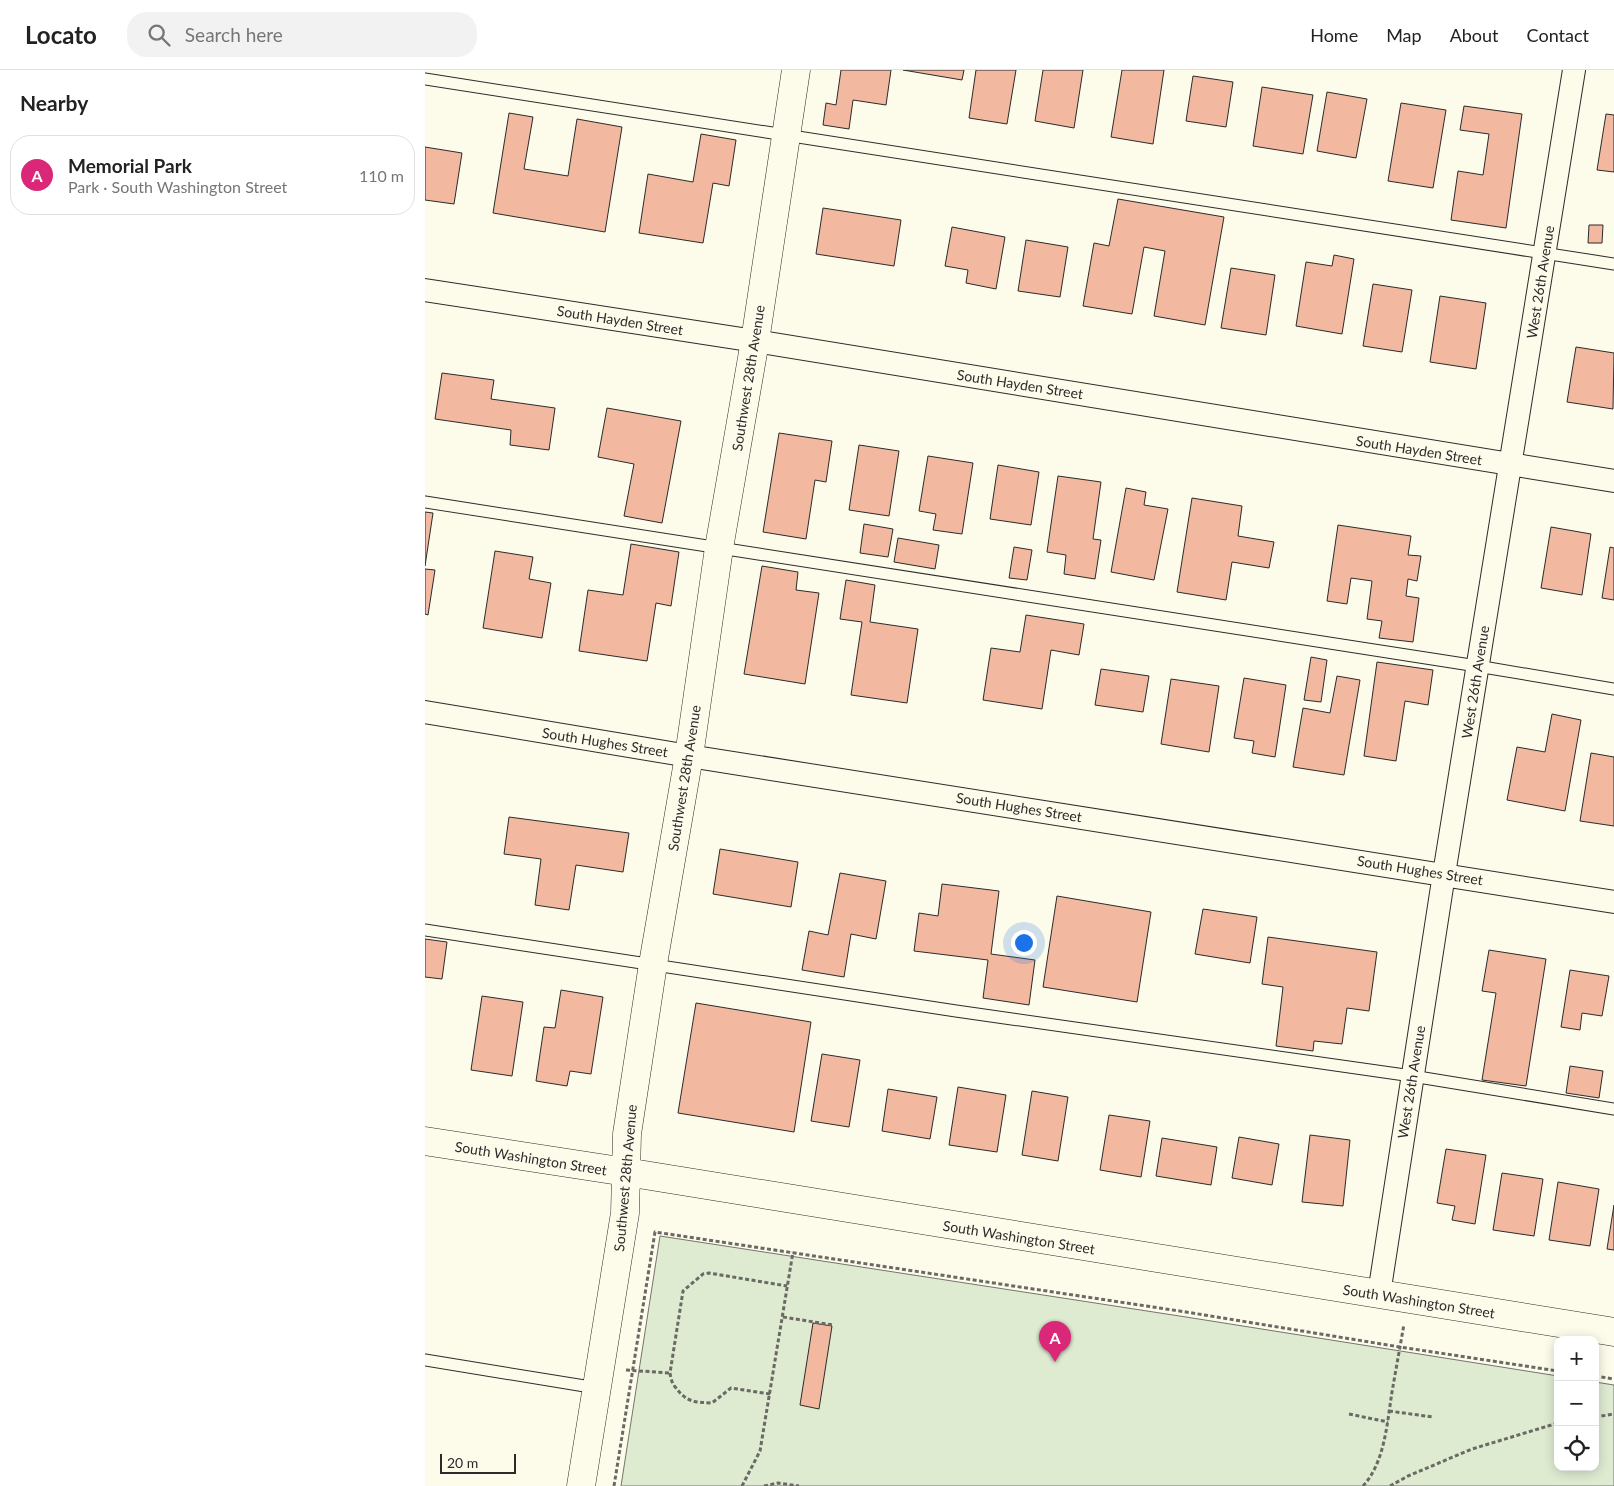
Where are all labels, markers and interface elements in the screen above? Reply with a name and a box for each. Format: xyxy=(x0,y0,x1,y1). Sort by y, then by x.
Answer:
search box xyxy=(127,12,477,57)
text: Locato xyxy=(25,20,97,49)
icon: search xyxy=(145,21,173,49)
text: Search here xyxy=(185,23,283,46)
text: Home xyxy=(1310,24,1358,46)
text: Map xyxy=(1386,24,1422,46)
text: About xyxy=(1450,24,1499,46)
text: Contact xyxy=(1527,24,1589,46)
text: Nearby xyxy=(20,90,88,115)
text: Memorial Park xyxy=(68,154,192,177)
text: A xyxy=(31,166,43,185)
text: 110 m xyxy=(359,166,404,185)
text: Park · South Washington Street xyxy=(68,177,287,196)
street label: West 26th Avenue xyxy=(1523,224,1557,340)
street label: South Hayden Street xyxy=(556,302,684,338)
street label: Southwest 28th Avenue xyxy=(728,304,768,452)
street label: South Hayden Street xyxy=(956,366,1084,402)
street label: South Hayden Street xyxy=(1355,432,1483,468)
street label: West 26th Avenue xyxy=(1458,624,1492,740)
street label: Southwest 28th Avenue xyxy=(664,704,704,852)
street label: South Hughes Street xyxy=(541,724,669,760)
street label: South Hughes Street xyxy=(955,789,1083,825)
street label: South Hughes Street xyxy=(1356,852,1484,888)
your location xyxy=(1011,930,1037,956)
street label: West 26th Avenue xyxy=(1394,1024,1428,1140)
street label: Southwest 28th Avenue xyxy=(610,1104,640,1252)
street label: South Washington Street xyxy=(454,1138,608,1178)
street label: South Washington Street xyxy=(942,1217,1096,1257)
street label: South Washington Street xyxy=(1342,1281,1496,1321)
pin: A xyxy=(1039,1321,1071,1362)
map controls xyxy=(1554,1336,1599,1471)
button: + xyxy=(1554,1336,1599,1381)
button: − xyxy=(1554,1381,1599,1426)
button: locate xyxy=(1554,1426,1599,1471)
scale bar xyxy=(440,1451,516,1474)
text: 20 m xyxy=(447,1454,478,1471)

